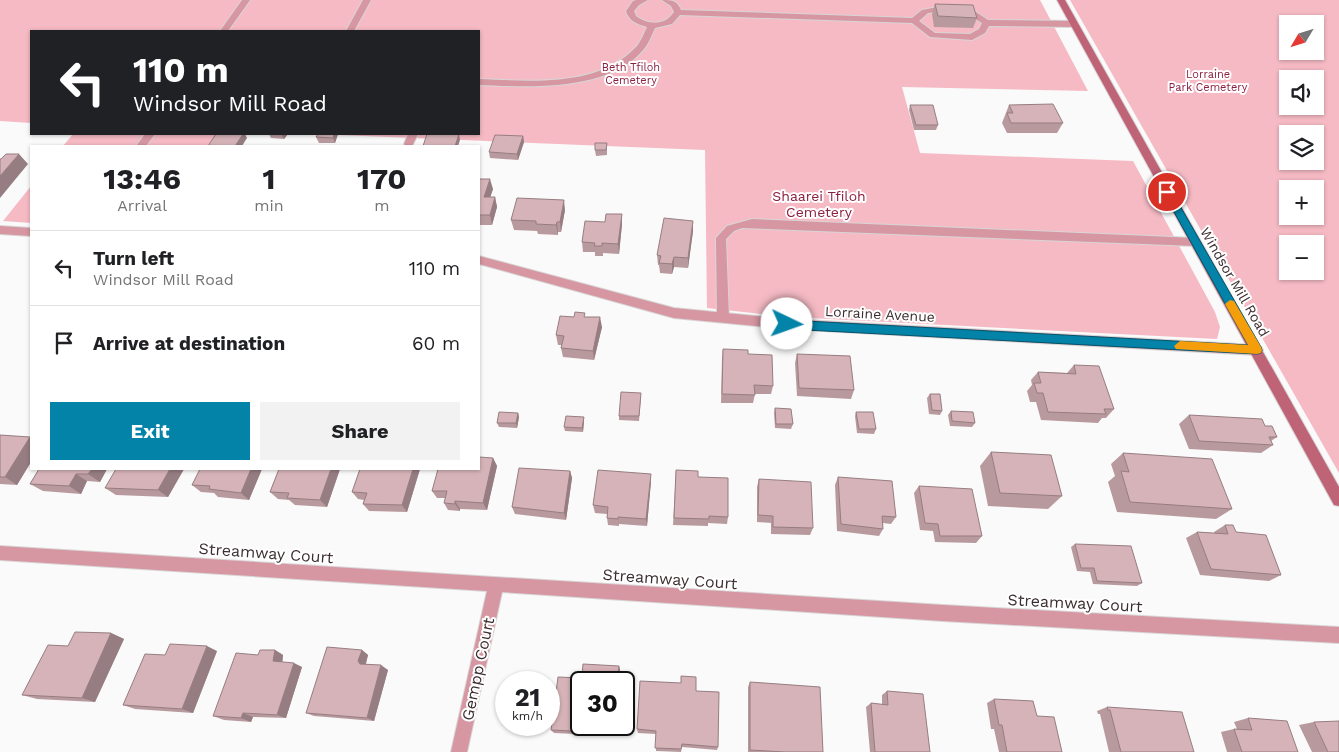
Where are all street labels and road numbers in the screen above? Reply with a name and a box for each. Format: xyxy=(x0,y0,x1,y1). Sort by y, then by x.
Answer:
street label: Windsor Mill Road xyxy=(1197,225,1273,339)
street label: Lorraine Avenue xyxy=(825,303,935,325)
street label: Streamway Court xyxy=(198,539,334,567)
street label: Streamway Court xyxy=(602,565,738,593)
street label: Streamway Court xyxy=(1007,590,1143,616)
street label: Gempp Court xyxy=(458,615,498,722)

